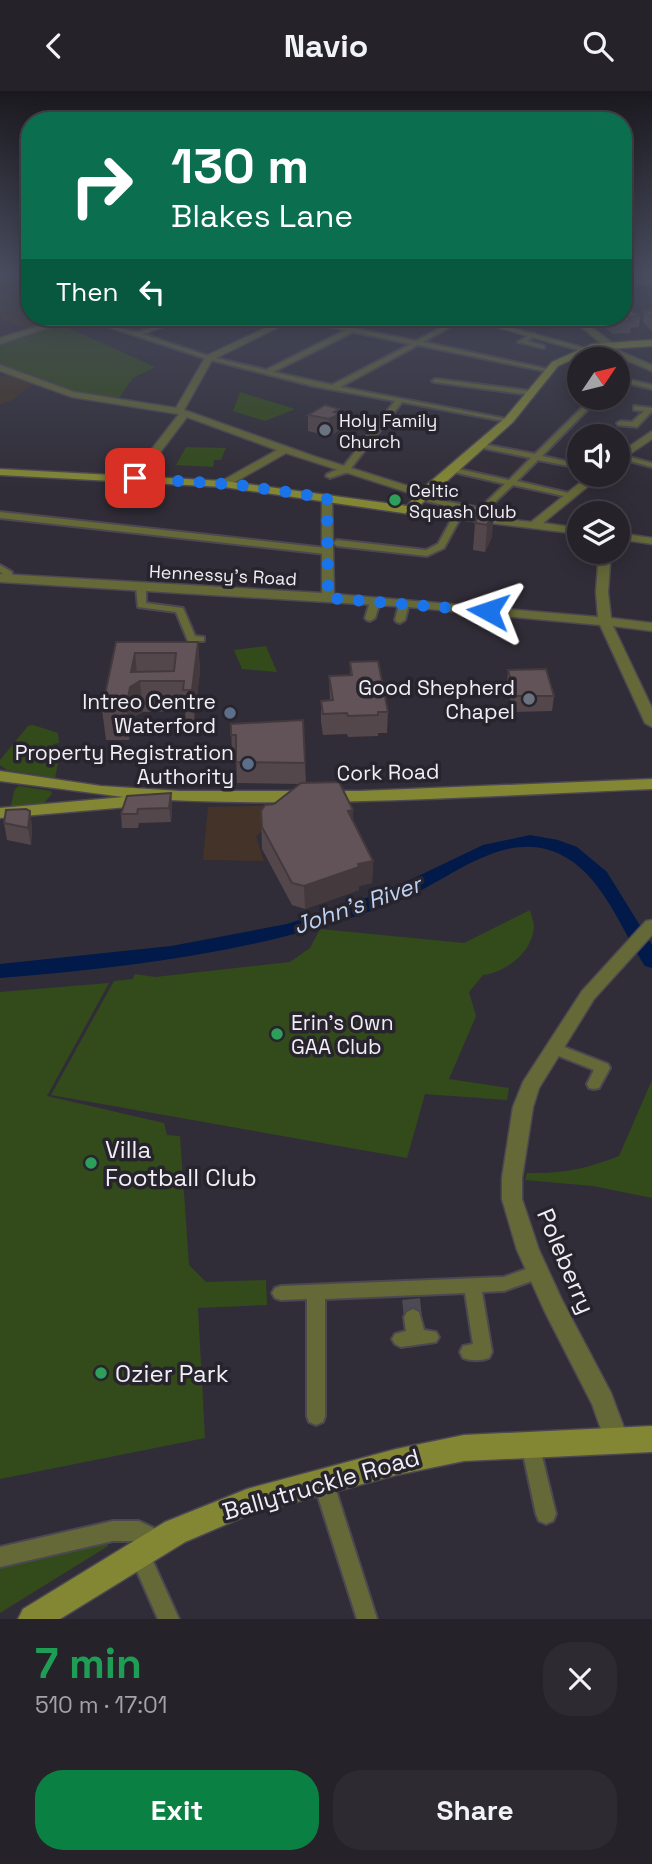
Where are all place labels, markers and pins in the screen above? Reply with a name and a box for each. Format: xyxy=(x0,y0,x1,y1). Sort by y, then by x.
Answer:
place label: Holy Family Church xyxy=(339,409,437,453)
marker: Holy Family Church xyxy=(317,422,333,438)
pin xyxy=(105,448,165,508)
place label: Celtic Squash Club xyxy=(409,479,517,523)
marker: Celtic Squash Club xyxy=(387,492,403,508)
place label: Good Shepherd Chapel xyxy=(358,674,515,725)
place label: Intreo Centre Waterford xyxy=(82,688,216,739)
marker: Good Shepherd Chapel xyxy=(521,691,537,707)
marker: Intreo Centre Waterford xyxy=(222,705,238,721)
place label: Property Registration Authority xyxy=(15,739,234,790)
marker: Property Registration Authority xyxy=(240,756,256,772)
place label: Erin's Own GAA Club xyxy=(291,1009,394,1060)
marker: Erin's Own GAA Club xyxy=(269,1026,285,1042)
place label: Villa Football Club xyxy=(105,1134,257,1193)
marker: Villa Football Club xyxy=(83,1155,99,1171)
place label: Ozier Park xyxy=(115,1358,229,1389)
marker: Ozier Park xyxy=(93,1365,109,1381)

